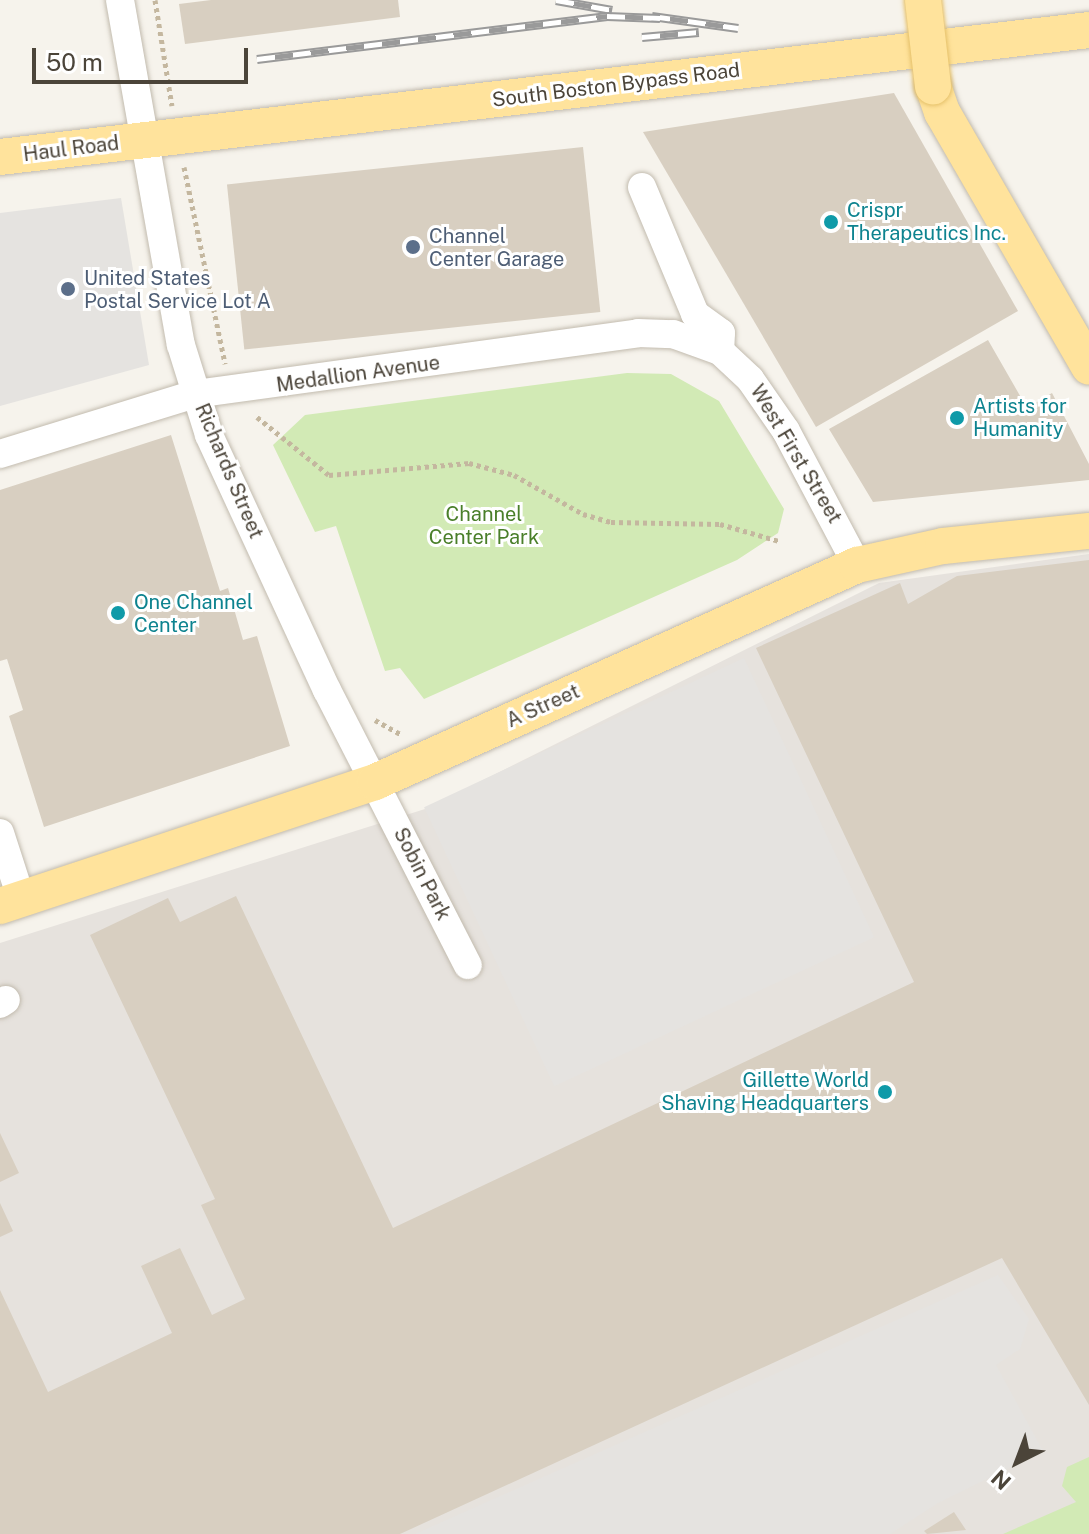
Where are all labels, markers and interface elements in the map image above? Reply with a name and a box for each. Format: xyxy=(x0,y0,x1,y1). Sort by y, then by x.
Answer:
scale bar xyxy=(36,32,252,82)
text: 50 m xyxy=(46,48,103,76)
street label: South Boston Bypass Road xyxy=(491,58,741,112)
street label: Haul Road xyxy=(22,131,120,167)
place label: Crispr Therapeutics Inc. xyxy=(847,198,1006,245)
marker: Crispr Therapeutics Inc. xyxy=(822,213,840,231)
place label: Channel Center Garage xyxy=(429,224,564,271)
marker: Channel Center Garage xyxy=(404,238,422,256)
place label: United States Postal Service Lot A xyxy=(84,266,271,313)
marker: United States Postal Service Lot A xyxy=(59,280,77,298)
street label: Medallion Avenue xyxy=(275,351,441,397)
street label: West First Street xyxy=(745,380,847,528)
place label: Artists for Humanity xyxy=(973,394,1067,441)
street label: Richards Street xyxy=(190,400,268,542)
marker: Artists for Humanity xyxy=(948,409,966,427)
park label: Channel Center Park xyxy=(429,503,539,550)
place label: One Channel Center xyxy=(134,590,253,637)
marker: One Channel Center xyxy=(109,604,127,622)
street label: A Street xyxy=(503,679,583,733)
street label: Sobin Park xyxy=(388,824,456,924)
place label: Gillette World Shaving Headquarters xyxy=(661,1068,869,1115)
marker: Gillette World Shaving Headquarters xyxy=(876,1083,894,1101)
north arrow xyxy=(977,1422,1057,1502)
text: N xyxy=(986,1464,1016,1495)

